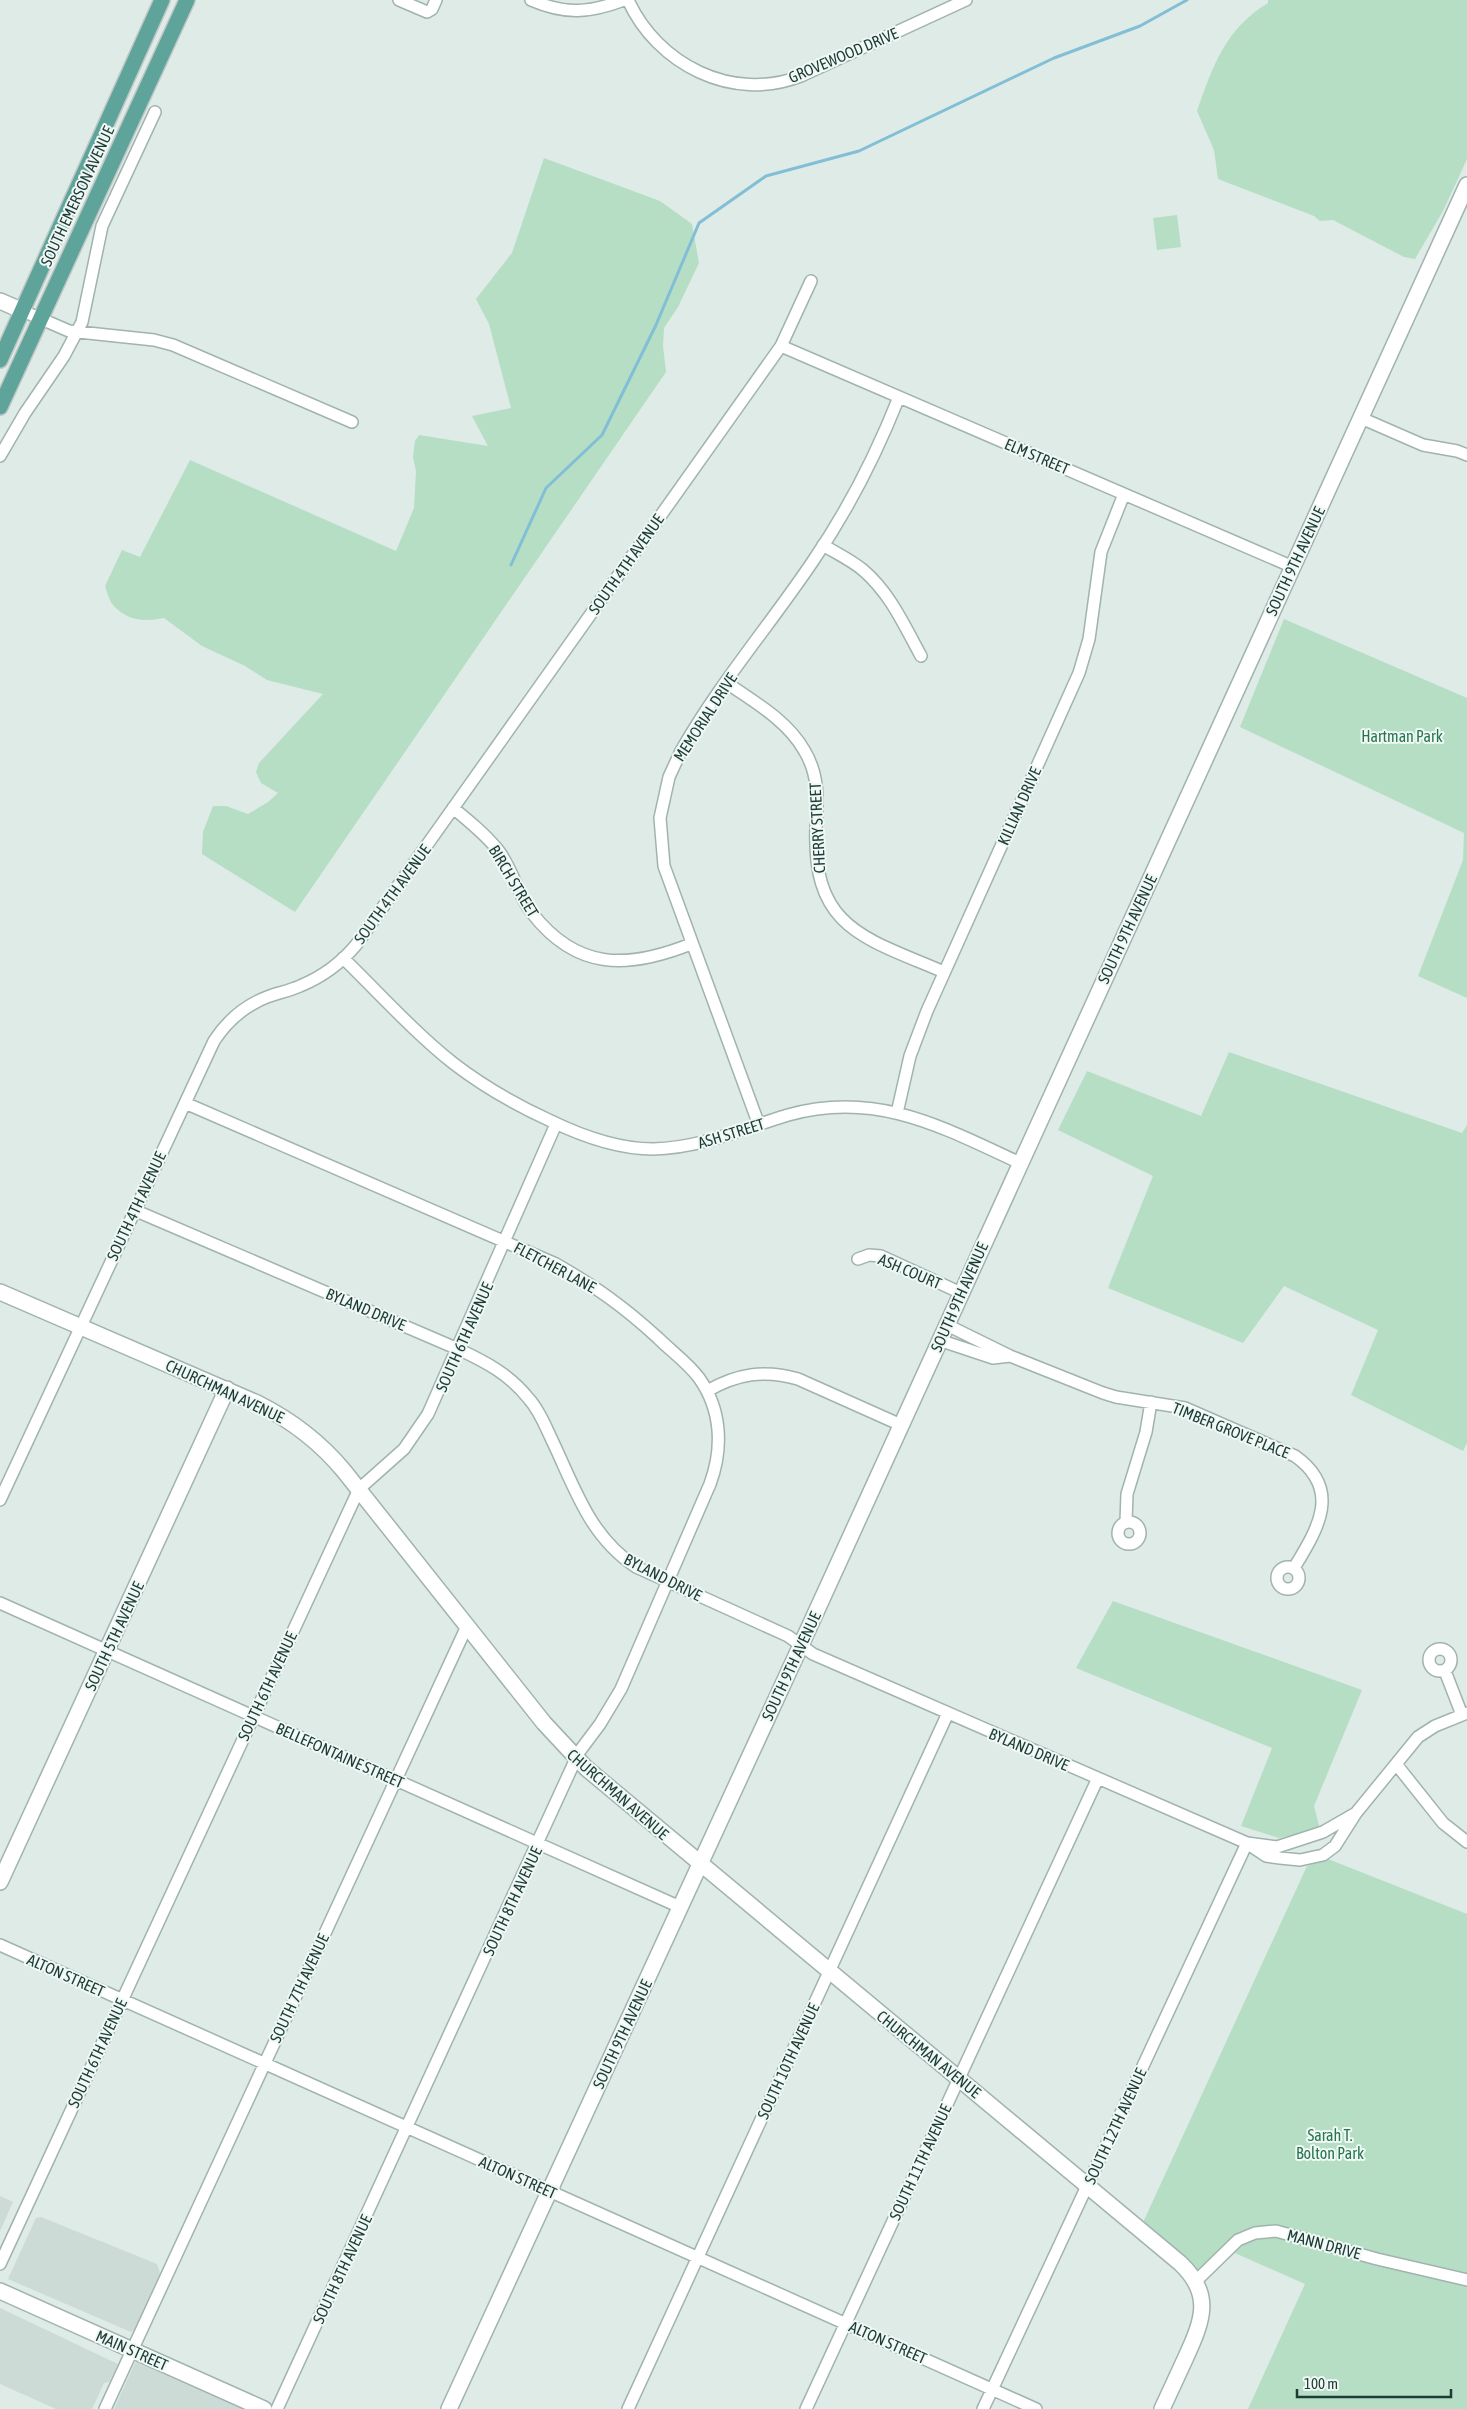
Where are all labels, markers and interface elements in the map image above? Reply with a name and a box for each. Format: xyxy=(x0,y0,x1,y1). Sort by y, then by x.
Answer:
street label: GROVEWOOD DRIVE xyxy=(786,24,901,86)
street label: SOUTH EMERSON AVENUE xyxy=(37,123,117,269)
street label: ELM STREET xyxy=(1002,434,1072,478)
street label: SOUTH 9TH AVENUE xyxy=(1262,504,1328,618)
street label: SOUTH 4TH AVENUE xyxy=(585,510,667,617)
street label: MEMORIAL DRIVE xyxy=(670,669,740,765)
park label: Hartman Park xyxy=(1361,727,1443,745)
street label: KILLIAN DRIVE xyxy=(994,764,1044,848)
street label: CHERRY STREET xyxy=(806,782,828,874)
street label: SOUTH 4TH AVENUE xyxy=(350,841,434,947)
street label: BIRCH STREET xyxy=(486,842,542,920)
street label: SOUTH 9TH AVENUE xyxy=(1094,872,1160,986)
street label: ASH STREET xyxy=(696,1114,766,1152)
street label: SOUTH 4TH AVENUE xyxy=(103,1149,169,1263)
street label: FLETCHER LANE xyxy=(511,1238,599,1296)
street label: SOUTH 9TH AVENUE xyxy=(927,1239,991,1355)
street label: ASH COURT xyxy=(876,1250,944,1292)
street label: SOUTH 6TH AVENUE xyxy=(432,1279,496,1395)
street label: BYLAND DRIVE xyxy=(323,1284,409,1334)
street label: CHURCHMAN AVENUE xyxy=(163,1356,287,1426)
street label: TIMBER GROVE PLACE xyxy=(1170,1398,1292,1462)
street label: BYLAND DRIVE xyxy=(621,1550,705,1604)
street label: SOUTH 5TH AVENUE xyxy=(81,1579,147,1693)
street label: SOUTH 9TH AVENUE xyxy=(758,1609,824,1723)
street label: SOUTH 6TH AVENUE xyxy=(234,1629,300,1743)
street label: BELLEFONTAINE STREET xyxy=(273,1719,407,1791)
street label: BYLAND DRIVE xyxy=(986,1724,1072,1774)
street label: CHURCHMAN AVENUE xyxy=(564,1745,672,1843)
street label: SOUTH 8TH AVENUE xyxy=(479,1844,545,1958)
street label: SOUTH 7TH AVENUE xyxy=(266,1931,332,2045)
street label: ALTON STREET xyxy=(25,1950,107,2000)
street label: SOUTH 9TH AVENUE xyxy=(589,1977,655,2091)
street label: SOUTH 6TH AVENUE xyxy=(64,1996,130,2110)
street label: SOUTH 10TH AVENUE xyxy=(753,2000,823,2122)
street label: CHURCHMAN AVENUE xyxy=(873,2007,985,2101)
street label: SOUTH 12TH AVENUE xyxy=(1080,2065,1150,2187)
street label: SOUTH 11TH AVENUE xyxy=(885,2101,955,2223)
park label: Sarah T. Bolton Park xyxy=(1296,2126,1364,2162)
street label: ALTON STREET xyxy=(477,2152,559,2202)
street label: SOUTH 8TH AVENUE xyxy=(309,2212,375,2326)
street label: MANN DRIVE xyxy=(1285,2226,1363,2262)
street label: ALTON STREET xyxy=(847,2317,929,2367)
street label: MAIN STREET xyxy=(93,2326,171,2374)
scale bar xyxy=(1297,2366,1451,2398)
text: 100 m xyxy=(1304,2375,1338,2392)

